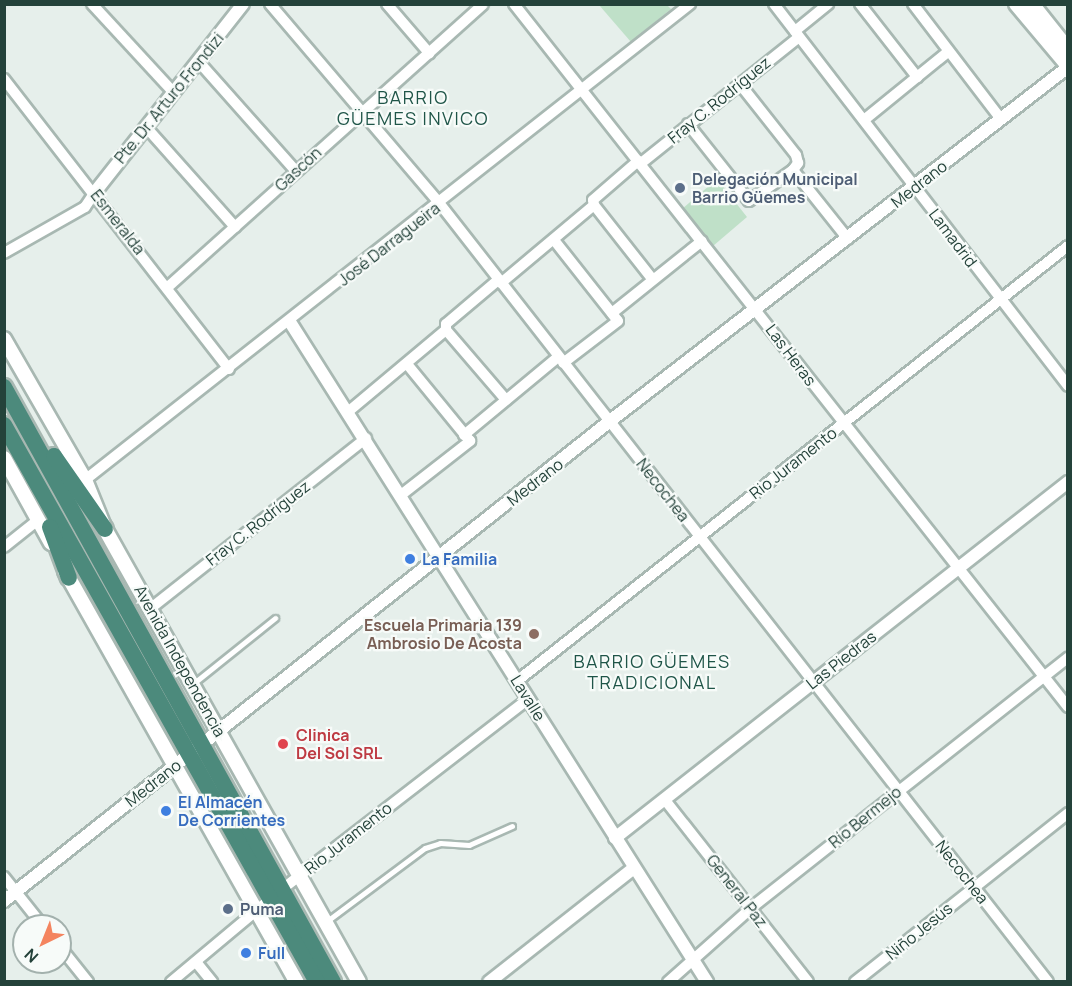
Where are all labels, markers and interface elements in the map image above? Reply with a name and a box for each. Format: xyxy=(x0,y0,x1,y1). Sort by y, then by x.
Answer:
street label: Pte. Dr. Arturo Frondizi xyxy=(110,29,228,167)
street label: Fray C. Rodríguez xyxy=(664,53,774,147)
district label: BARRIO GÜEMES INVICO xyxy=(337,87,489,130)
street label: Gascón xyxy=(271,143,325,195)
street label: Medrano xyxy=(887,156,951,212)
place label: Delegación Municipal Barrio Güemes xyxy=(692,169,858,207)
marker: Delegación Municipal Barrio Güemes xyxy=(673,181,687,195)
street label: Esmeralda xyxy=(87,186,149,258)
street label: José Darragueira xyxy=(334,198,444,290)
street label: Lamadrid xyxy=(925,205,981,271)
street label: Las Heras xyxy=(762,321,820,389)
street label: Rio Juramento xyxy=(746,423,840,503)
street label: Medrano xyxy=(503,454,567,510)
street label: Necochea xyxy=(632,455,694,525)
street label: Fray C. Rodríguez xyxy=(202,476,314,570)
place label: La Familia xyxy=(422,549,497,569)
marker: La Familia xyxy=(403,552,417,566)
street label: Avenida Independencia xyxy=(130,582,230,740)
place label: Escuela Primaria 139 Ambrosio De Acosta xyxy=(364,615,522,653)
marker: Escuela Primaria 139 Ambrosio De Acosta xyxy=(527,627,541,641)
street label: Las Piedras xyxy=(802,627,880,693)
district label: BARRIO GÜEMES TRADICIONAL xyxy=(573,651,731,694)
street label: Lavalle xyxy=(507,672,549,724)
place label: Clinica Del Sol SRL xyxy=(296,725,382,763)
marker: Clinica Del Sol SRL xyxy=(274,735,292,753)
street label: Medrano xyxy=(121,755,185,811)
street label: Río Bermejo xyxy=(825,782,905,852)
place label: El Almacén De Corrientes xyxy=(178,792,285,830)
street label: Rio Juramento xyxy=(301,798,395,878)
marker: El Almacén De Corrientes xyxy=(159,804,173,818)
street label: Necochea xyxy=(931,837,993,907)
street label: General Paz xyxy=(703,851,771,931)
street label: Niño Jesús xyxy=(882,898,956,964)
place label: Puma xyxy=(240,899,284,919)
marker: Puma xyxy=(221,902,235,916)
north arrow xyxy=(12,914,72,974)
place label: Full xyxy=(258,943,285,963)
text: N xyxy=(19,944,43,968)
marker: Full xyxy=(239,946,253,960)

